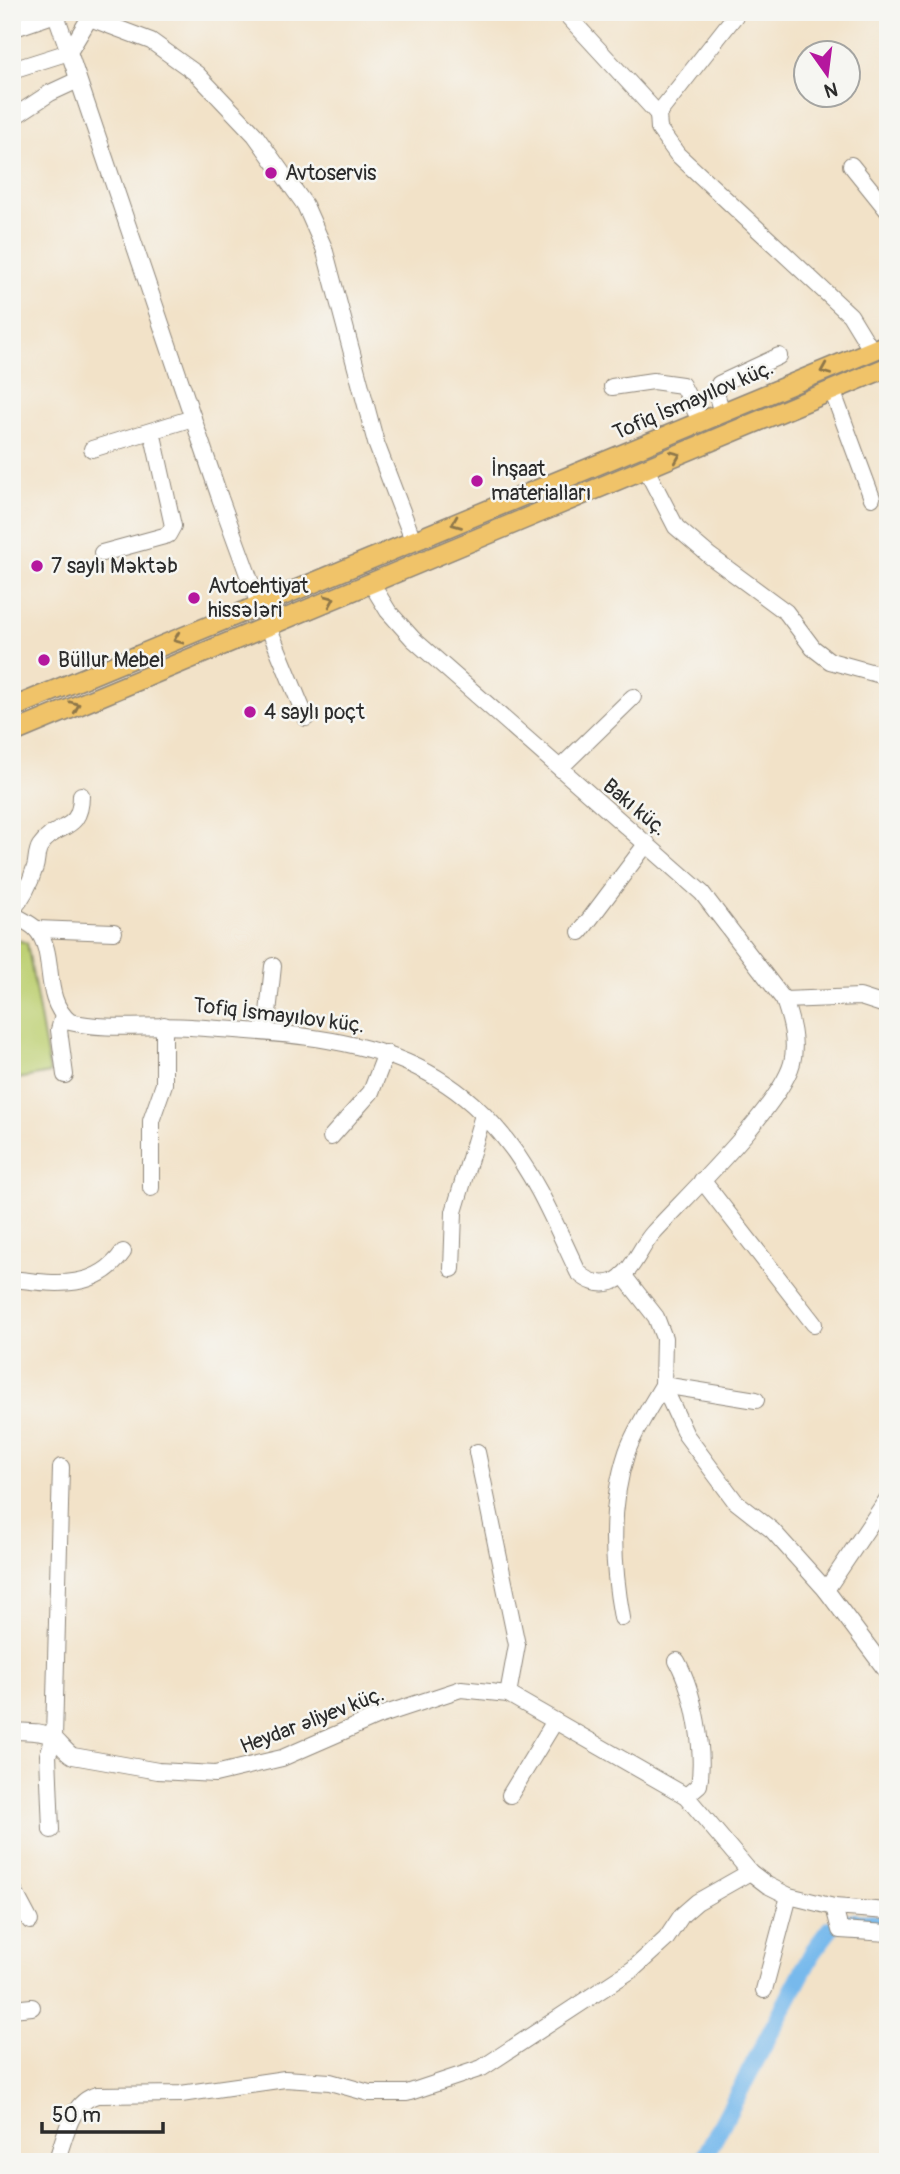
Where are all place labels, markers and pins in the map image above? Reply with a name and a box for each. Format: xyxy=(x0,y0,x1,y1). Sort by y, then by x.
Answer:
place label: Avtoservis xyxy=(285,160,377,187)
marker: Avtoservis xyxy=(263,165,279,181)
place label: İnşaat materialları xyxy=(491,456,592,507)
marker: İnşaat materialları xyxy=(469,473,485,489)
place label: 7 saylı Məktəb xyxy=(51,553,178,580)
marker: 7 saylı Məktəb xyxy=(29,558,45,574)
place label: Avtoehtiyat hissələri xyxy=(208,573,309,624)
marker: Avtoehtiyat hissələri xyxy=(186,590,202,606)
place label: Büllur Mebel xyxy=(58,647,165,674)
marker: Büllur Mebel xyxy=(36,652,52,668)
place label: 4 saylı poçt xyxy=(264,699,365,726)
marker: 4 saylı poçt xyxy=(242,704,258,720)

